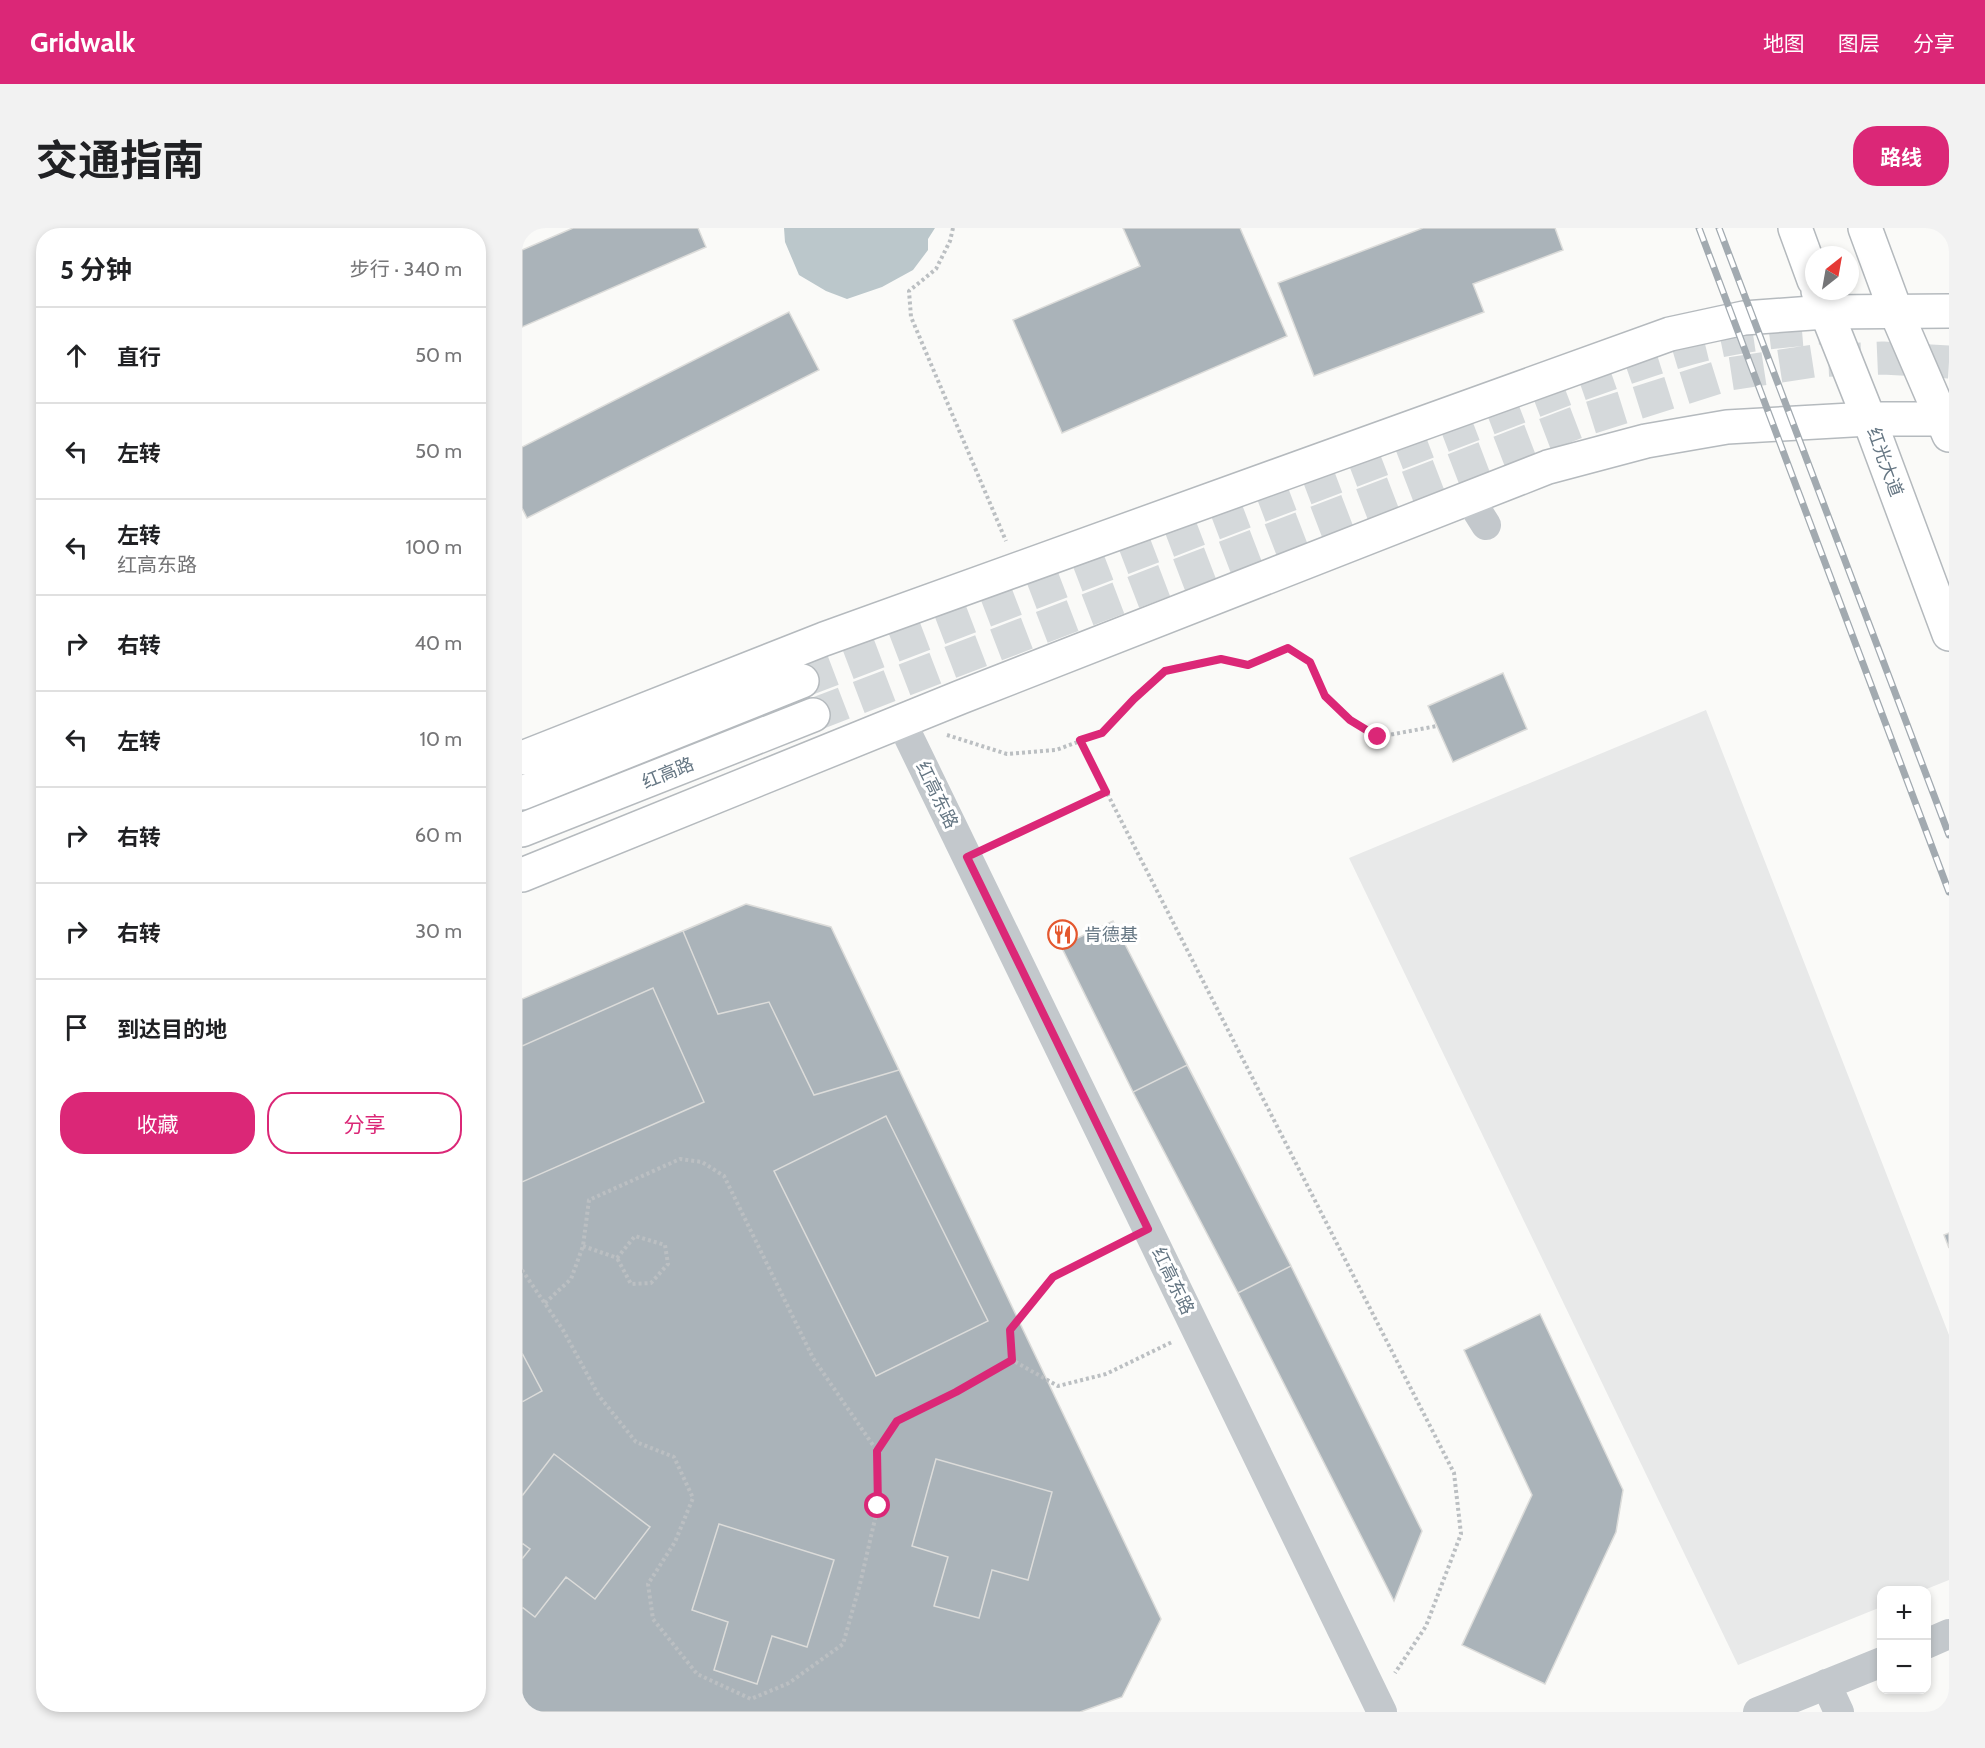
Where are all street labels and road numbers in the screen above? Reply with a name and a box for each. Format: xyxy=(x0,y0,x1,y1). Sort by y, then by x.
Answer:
street label: 红光大道 xyxy=(1862,424,1908,500)
street label: 红高路 xyxy=(639,753,697,793)
street label: 红高东路 xyxy=(911,758,963,832)
street label: 红高东路 xyxy=(1147,1244,1199,1318)

